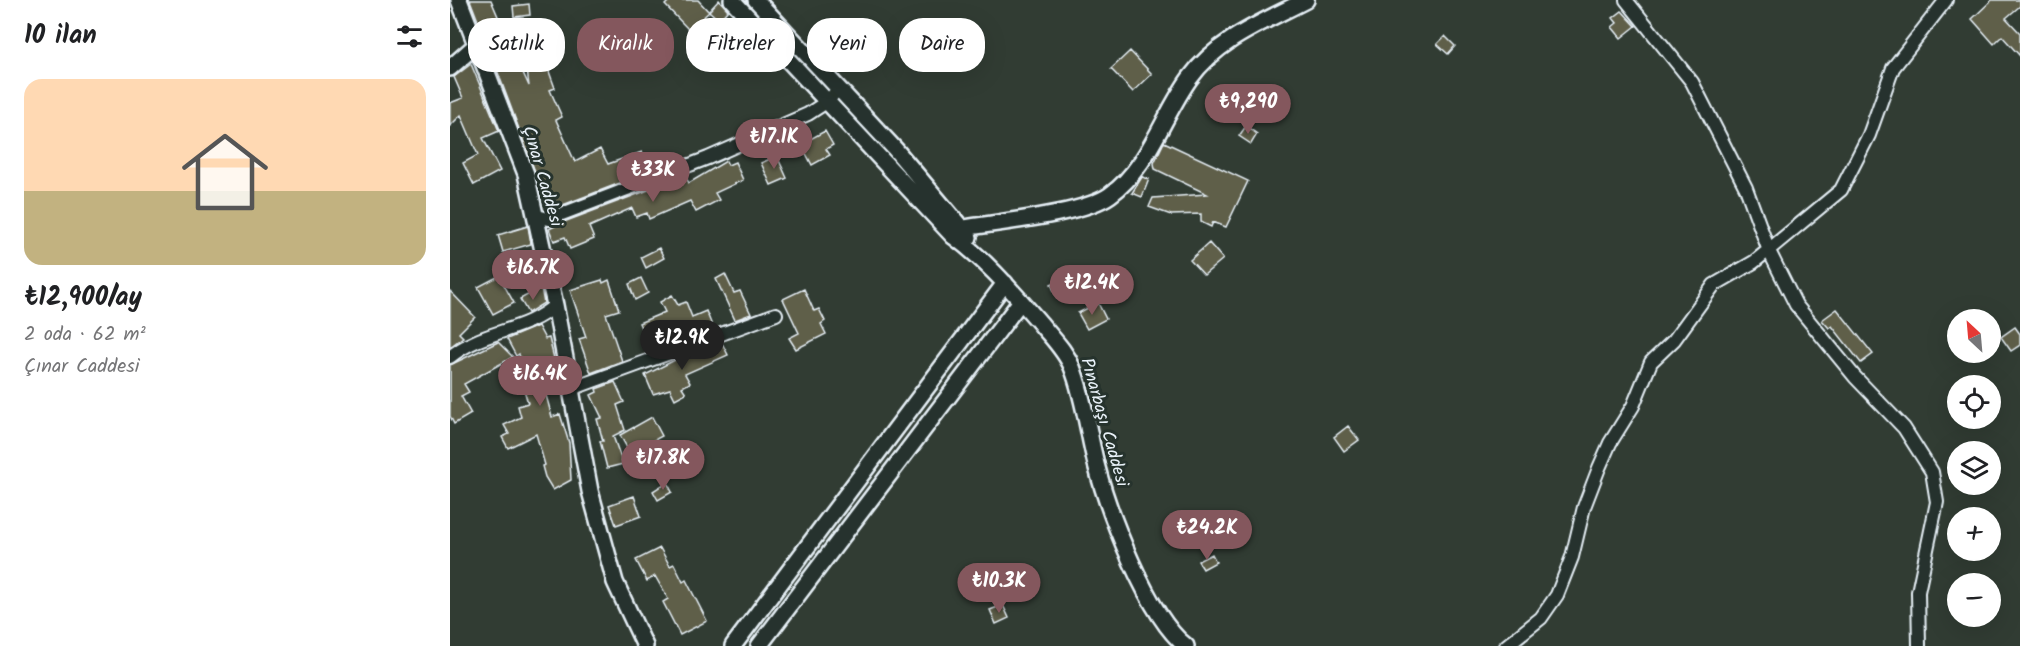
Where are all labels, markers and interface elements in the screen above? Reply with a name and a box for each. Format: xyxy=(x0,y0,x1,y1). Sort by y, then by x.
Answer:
text: 10 ilan xyxy=(24,15,97,57)
chip: Satılık xyxy=(468,18,565,72)
chip: Kiralık xyxy=(577,18,674,72)
chip: Filtreler xyxy=(686,18,795,72)
chip: Yeni xyxy=(807,18,887,72)
chip: Daire xyxy=(899,18,985,72)
icon: filters xyxy=(393,20,426,53)
pin: ₺9,290 xyxy=(1199,84,1297,135)
text: ₺9,290 xyxy=(1219,87,1277,119)
icon: home xyxy=(171,118,279,226)
pin: ₺17.1K xyxy=(725,119,823,170)
street label: Çınar Caddesi xyxy=(513,122,570,231)
text: ₺17.1K xyxy=(749,122,799,154)
pin: ₺33K xyxy=(617,152,689,203)
text: ₺33K xyxy=(631,155,675,187)
pin: ₺16.7K xyxy=(484,250,582,301)
text: ₺16.7K xyxy=(506,253,560,285)
pin: ₺12.4K xyxy=(1043,265,1141,316)
text: ₺12.4K xyxy=(1064,268,1120,300)
text: ₺12,900/ay xyxy=(24,277,142,319)
north arrow xyxy=(1947,309,2001,363)
map controls xyxy=(1947,309,2001,627)
text: 2 oda · 62 m² xyxy=(24,319,146,351)
pin: ₺12.9K xyxy=(633,320,731,371)
text: ₺12.9K xyxy=(654,323,710,355)
text: Çınar Caddesi xyxy=(24,351,140,383)
street label: Pınarbaşı Caddesi xyxy=(1071,354,1136,491)
pin: ₺16.4K xyxy=(491,356,589,407)
text: ₺16.4K xyxy=(512,359,568,391)
button: locate xyxy=(1947,375,2001,429)
pin: ₺17.8K xyxy=(614,440,712,491)
button: layers xyxy=(1947,441,2001,495)
text: ₺17.8K xyxy=(635,443,691,475)
button: + xyxy=(1947,507,2001,561)
pin: ₺24.2K xyxy=(1158,510,1256,561)
text: ₺24.2K xyxy=(1176,513,1238,545)
pin: ₺10.3K xyxy=(950,563,1048,614)
text: ₺10.3K xyxy=(971,566,1027,598)
button: − xyxy=(1947,573,2001,627)

